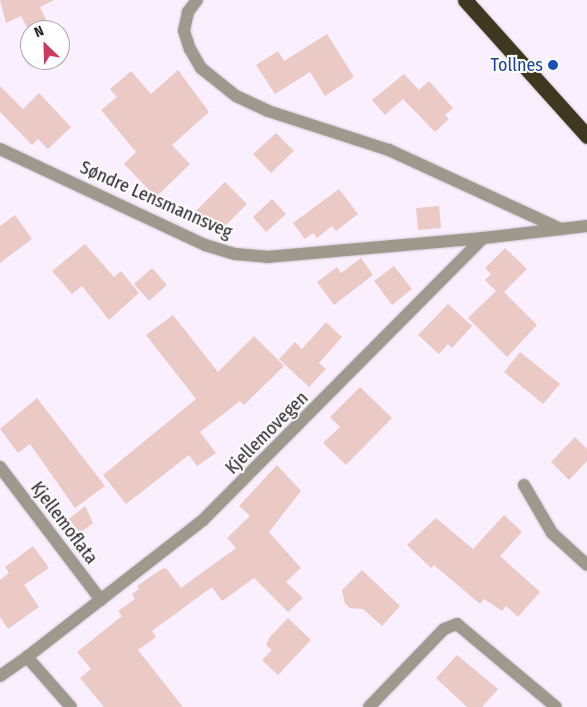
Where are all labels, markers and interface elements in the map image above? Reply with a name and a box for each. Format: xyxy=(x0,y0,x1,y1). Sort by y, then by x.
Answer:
north arrow xyxy=(20,20,70,70)
text: N xyxy=(32,22,46,41)
place label: Tollnes xyxy=(491,54,543,76)
marker: Tollnes xyxy=(547,59,559,71)
street label: Søndre Lensmannsveg xyxy=(77,157,235,243)
street label: Kjellemovegen xyxy=(221,387,313,479)
street label: Kjellemoflata xyxy=(26,478,102,568)

